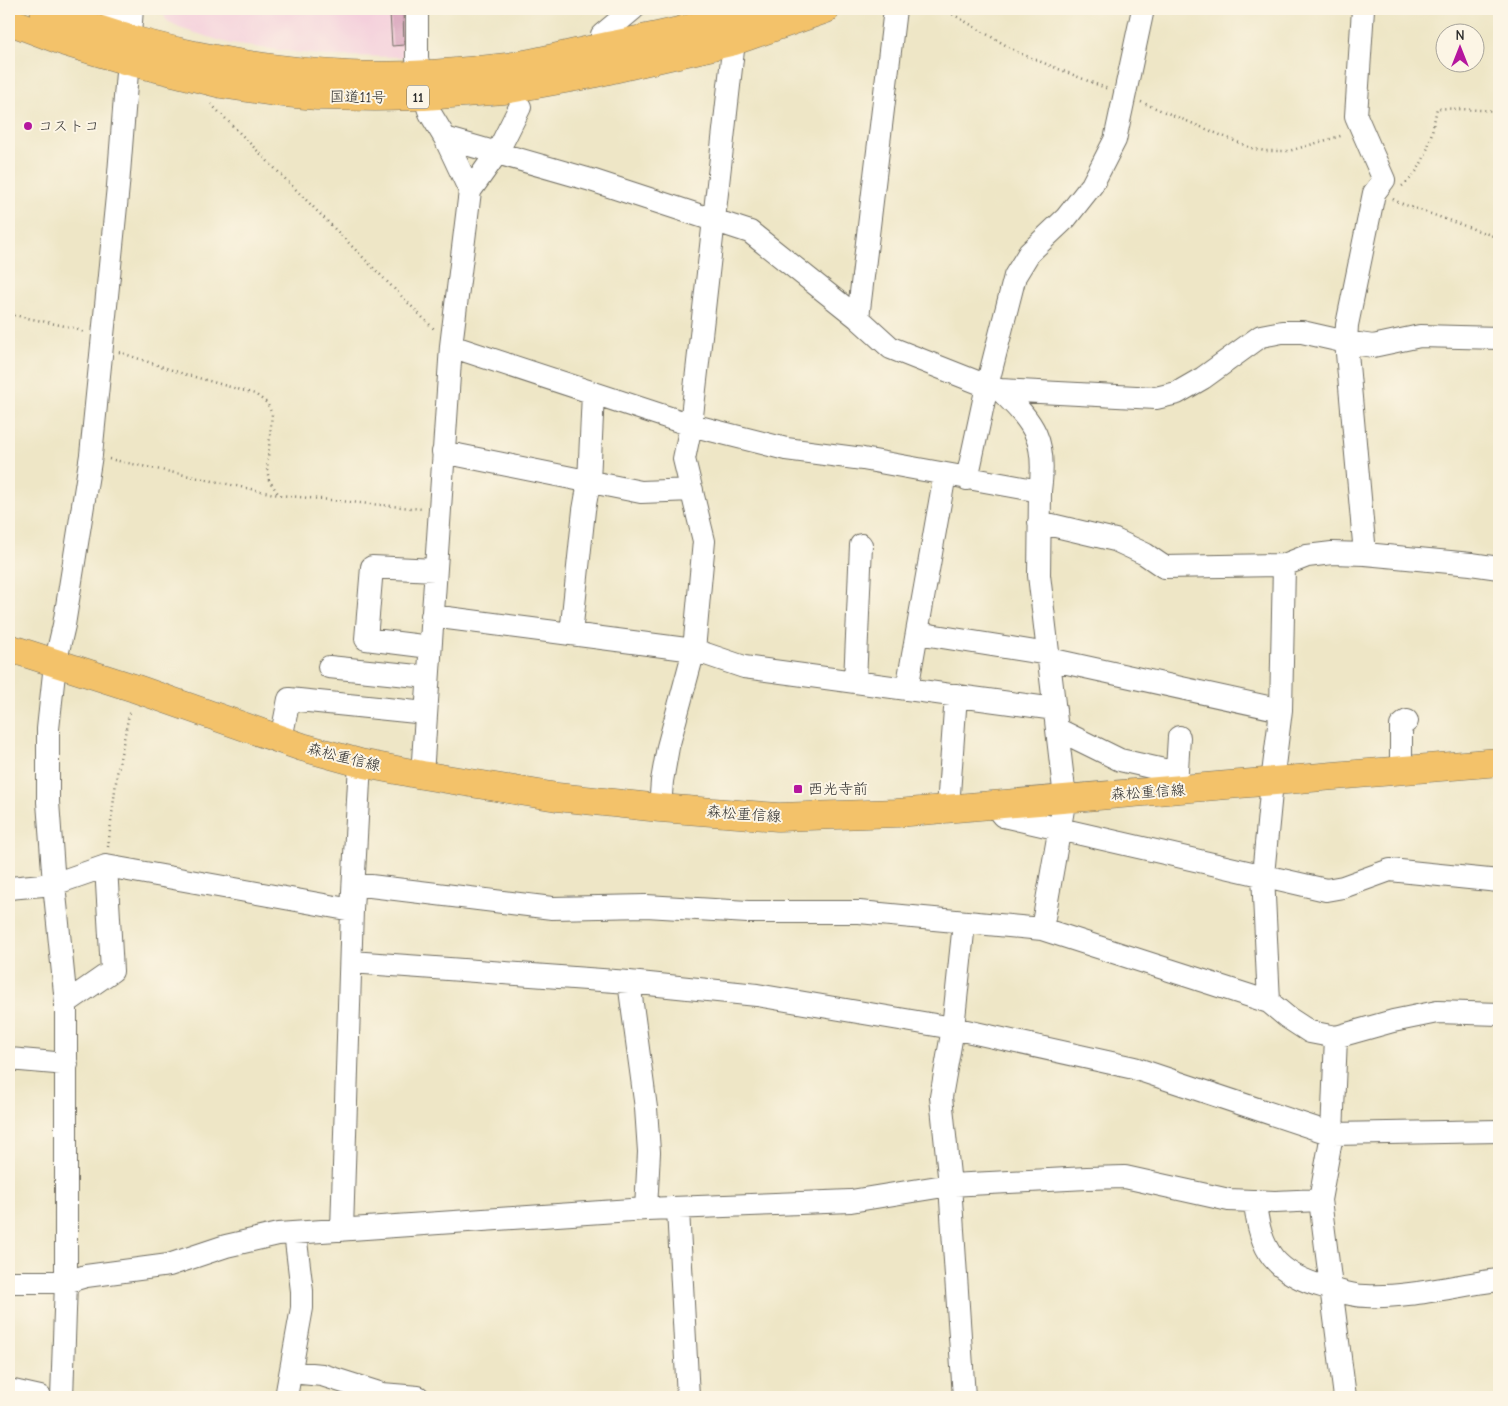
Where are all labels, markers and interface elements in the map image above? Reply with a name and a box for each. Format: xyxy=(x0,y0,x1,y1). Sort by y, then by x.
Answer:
north arrow xyxy=(1436,22,1486,72)
text: N xyxy=(1455,27,1465,44)
road number: 11 xyxy=(407,85,429,108)
street label: 国道11号 xyxy=(329,88,387,106)
place label: コストコ xyxy=(38,117,99,135)
marker: コストコ xyxy=(22,120,34,132)
street label: 森松重信線 xyxy=(305,739,383,775)
place label: 西光寺前 xyxy=(808,780,868,798)
street label: 森松重信線 xyxy=(1110,780,1186,804)
marker: 西光寺前 xyxy=(792,783,804,795)
street label: 森松重信線 xyxy=(706,802,782,826)

